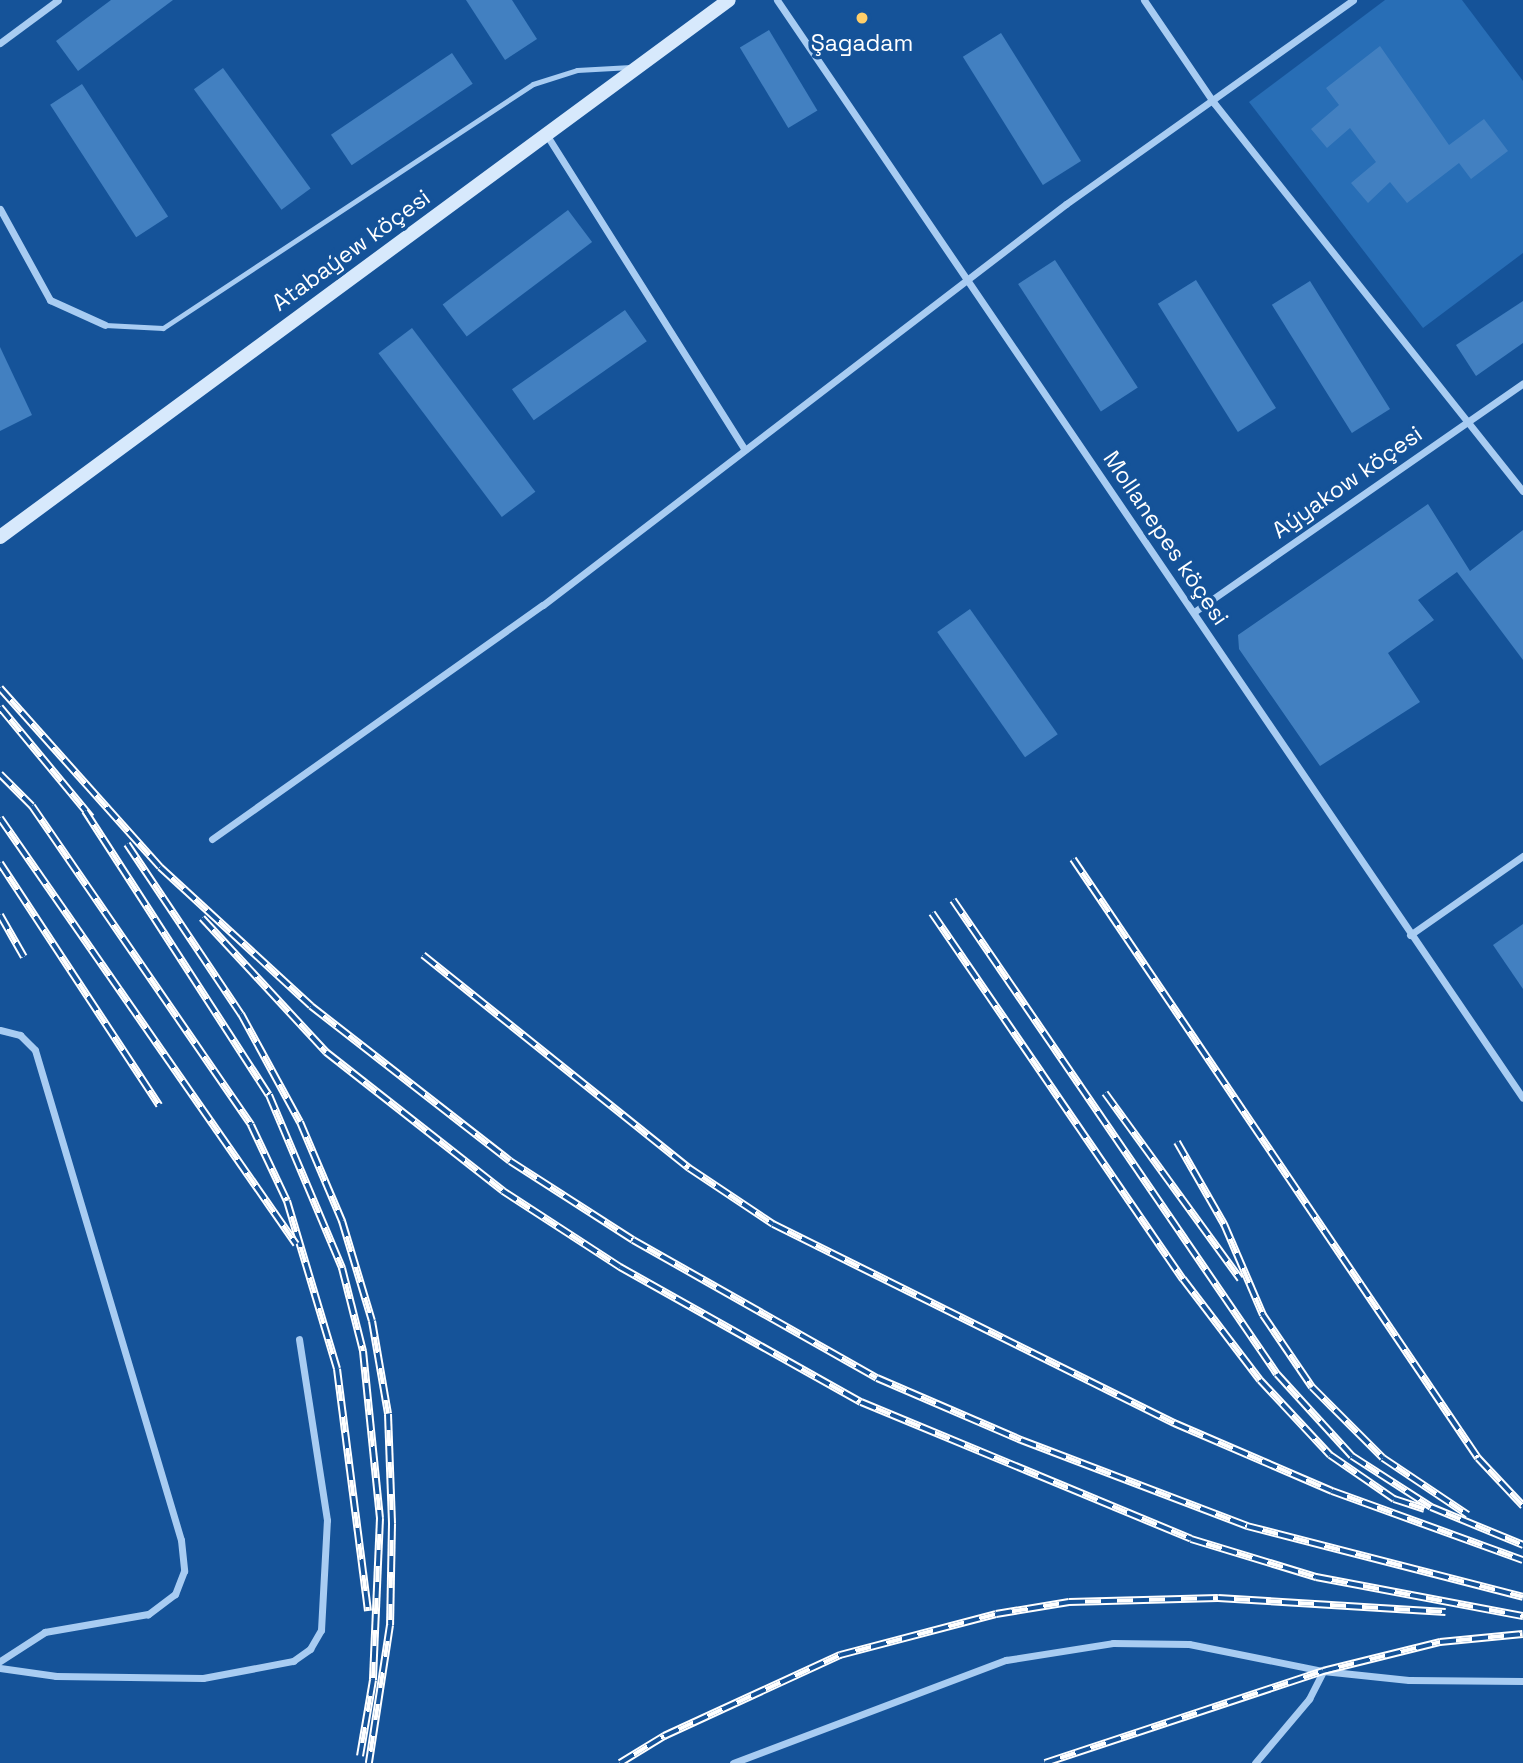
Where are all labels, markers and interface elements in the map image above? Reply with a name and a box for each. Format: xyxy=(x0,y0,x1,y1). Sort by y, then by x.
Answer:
marker: Şagadam xyxy=(854,10,870,26)
place label: Şagadam xyxy=(811,29,913,57)
street label: Atabaýew köçesi xyxy=(267,183,435,317)
street label: Aýyakow köçesi xyxy=(1267,420,1427,544)
street label: Mollanepes köçesi xyxy=(1098,446,1234,630)

